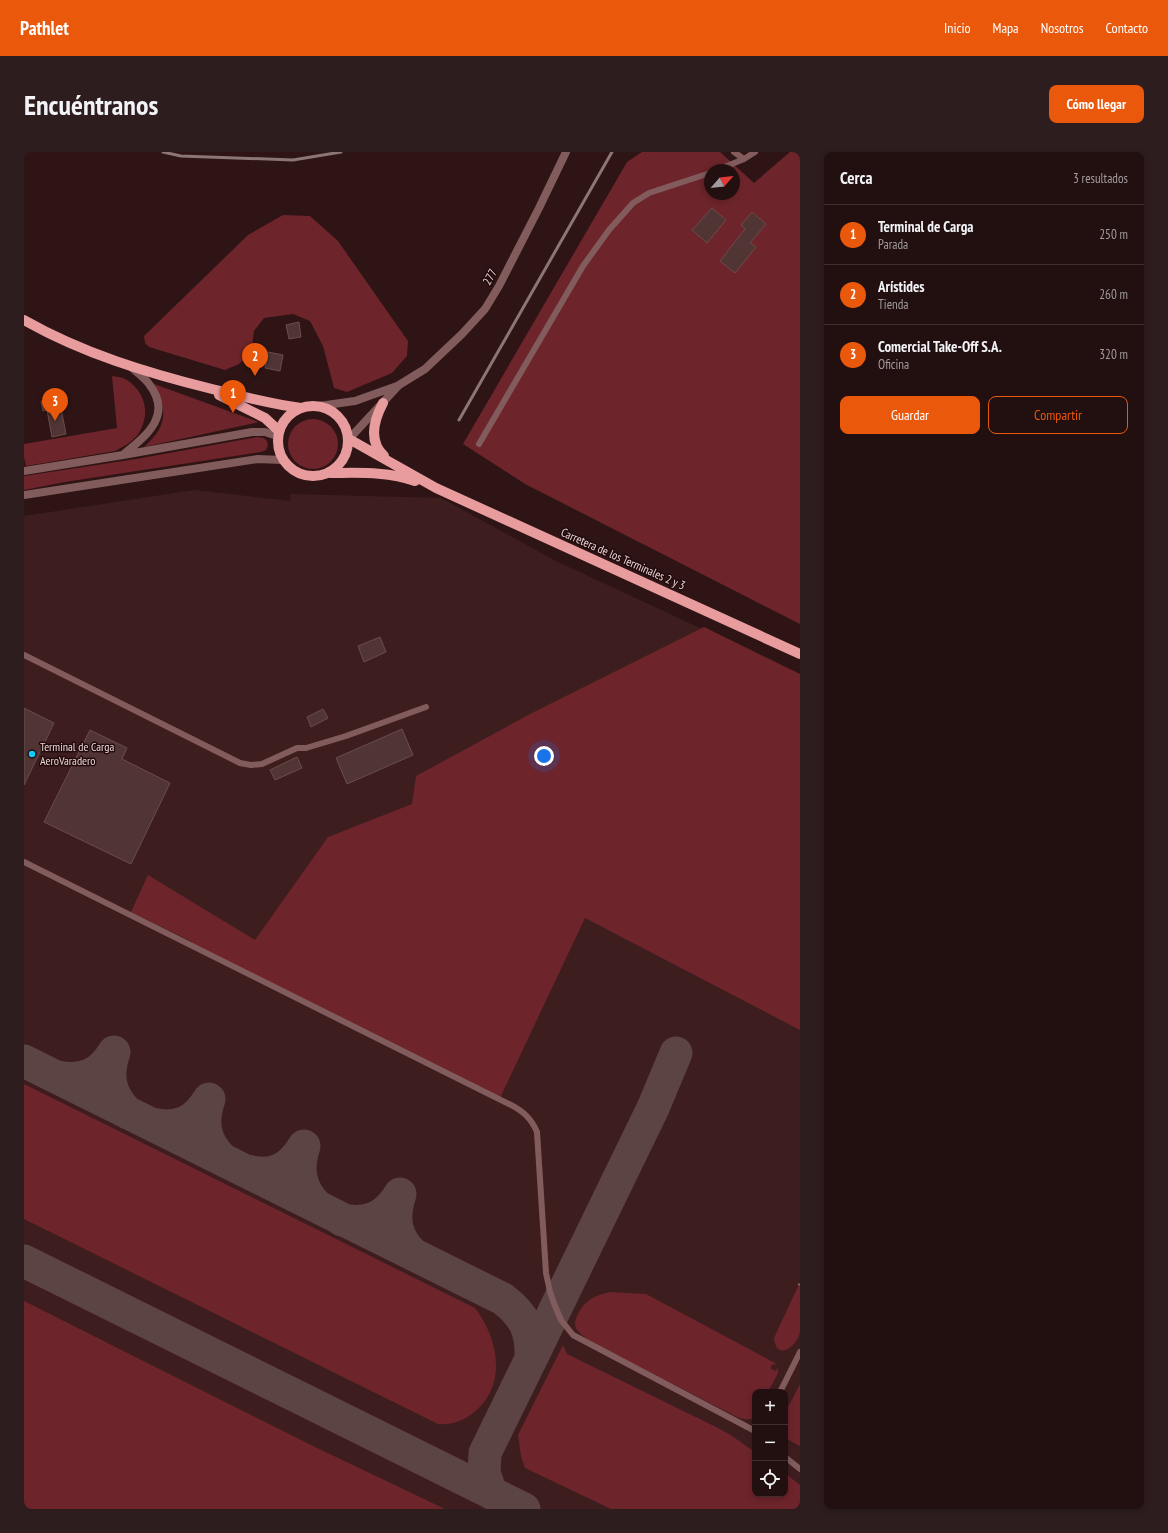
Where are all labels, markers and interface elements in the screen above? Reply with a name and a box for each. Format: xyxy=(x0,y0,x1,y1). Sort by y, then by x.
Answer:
text: Pathlet xyxy=(20,16,69,40)
text: Inicio xyxy=(944,19,971,37)
text: Mapa xyxy=(993,19,1019,37)
text: Nosotros xyxy=(1041,19,1084,37)
text: Contacto xyxy=(1106,19,1148,37)
button: Cómo llegar xyxy=(1049,85,1144,123)
text: Encuéntranos xyxy=(24,86,158,123)
north arrow xyxy=(704,164,740,200)
text: Cerca xyxy=(840,167,873,189)
text: 3 resultados xyxy=(1073,170,1128,187)
text: Terminal de Carga xyxy=(878,217,973,236)
text: 1 xyxy=(850,226,856,243)
text: 250 m xyxy=(1099,226,1128,243)
text: Parada xyxy=(878,236,908,253)
street label: 277 xyxy=(479,266,500,287)
text: Arístides xyxy=(878,277,925,296)
text: 2 xyxy=(850,286,856,303)
text: 260 m xyxy=(1099,286,1128,303)
text: Tienda xyxy=(878,296,909,313)
text: Comercial Take-Off S.A. xyxy=(878,337,1002,356)
pin: 2 xyxy=(242,343,268,376)
text: 3 xyxy=(850,346,856,363)
text: 320 m xyxy=(1099,346,1128,363)
text: Oficina xyxy=(878,356,909,373)
pin: 1 xyxy=(220,380,246,413)
pin: 3 xyxy=(42,388,68,421)
button: Guardar xyxy=(840,396,980,434)
button: Compartir xyxy=(988,396,1128,434)
street label: Carretera de los Terminales 2 y 3 xyxy=(559,524,688,593)
place label: Terminal de Carga AeroVaradero xyxy=(40,739,115,768)
your location xyxy=(534,746,554,766)
marker: Terminal de Carga AeroVaradero xyxy=(27,749,37,759)
map controls xyxy=(752,1389,788,1497)
button: + xyxy=(752,1389,788,1425)
button: − xyxy=(752,1425,788,1461)
button: locate xyxy=(752,1461,788,1497)

